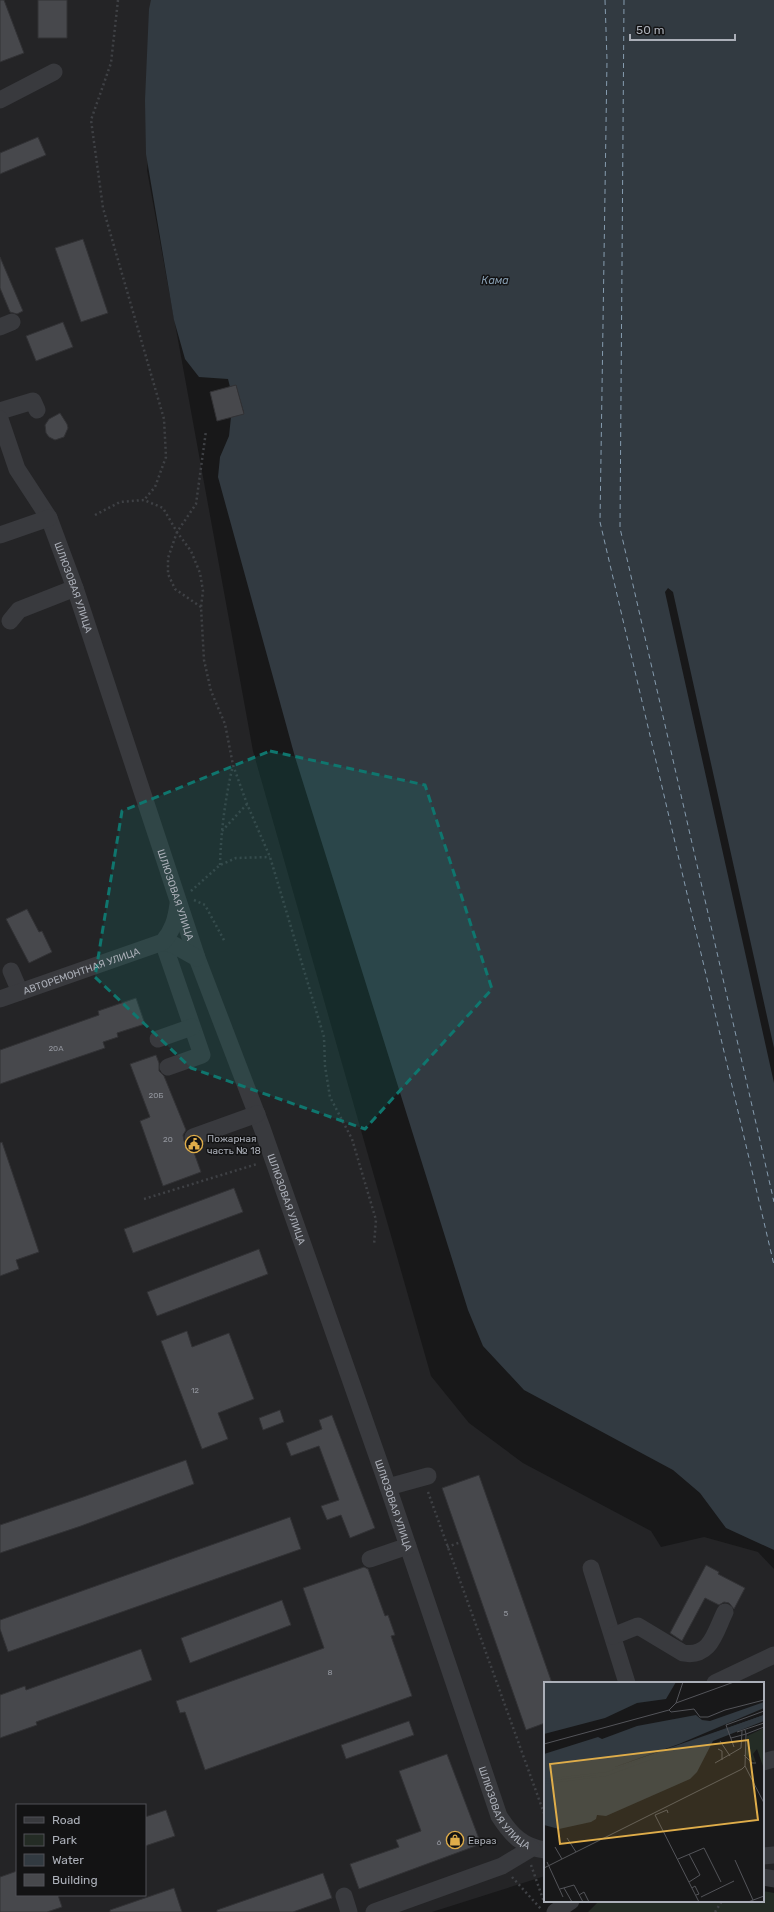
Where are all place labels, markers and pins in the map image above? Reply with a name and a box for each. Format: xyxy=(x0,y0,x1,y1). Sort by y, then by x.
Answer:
place label: Пожарная часть № 18 xyxy=(207,1133,261,1157)
public building icon: Пожарная часть № 18 xyxy=(184,1134,204,1154)
shop icon: Евраз xyxy=(445,1830,465,1850)
place label: Евраз xyxy=(468,1835,496,1847)

